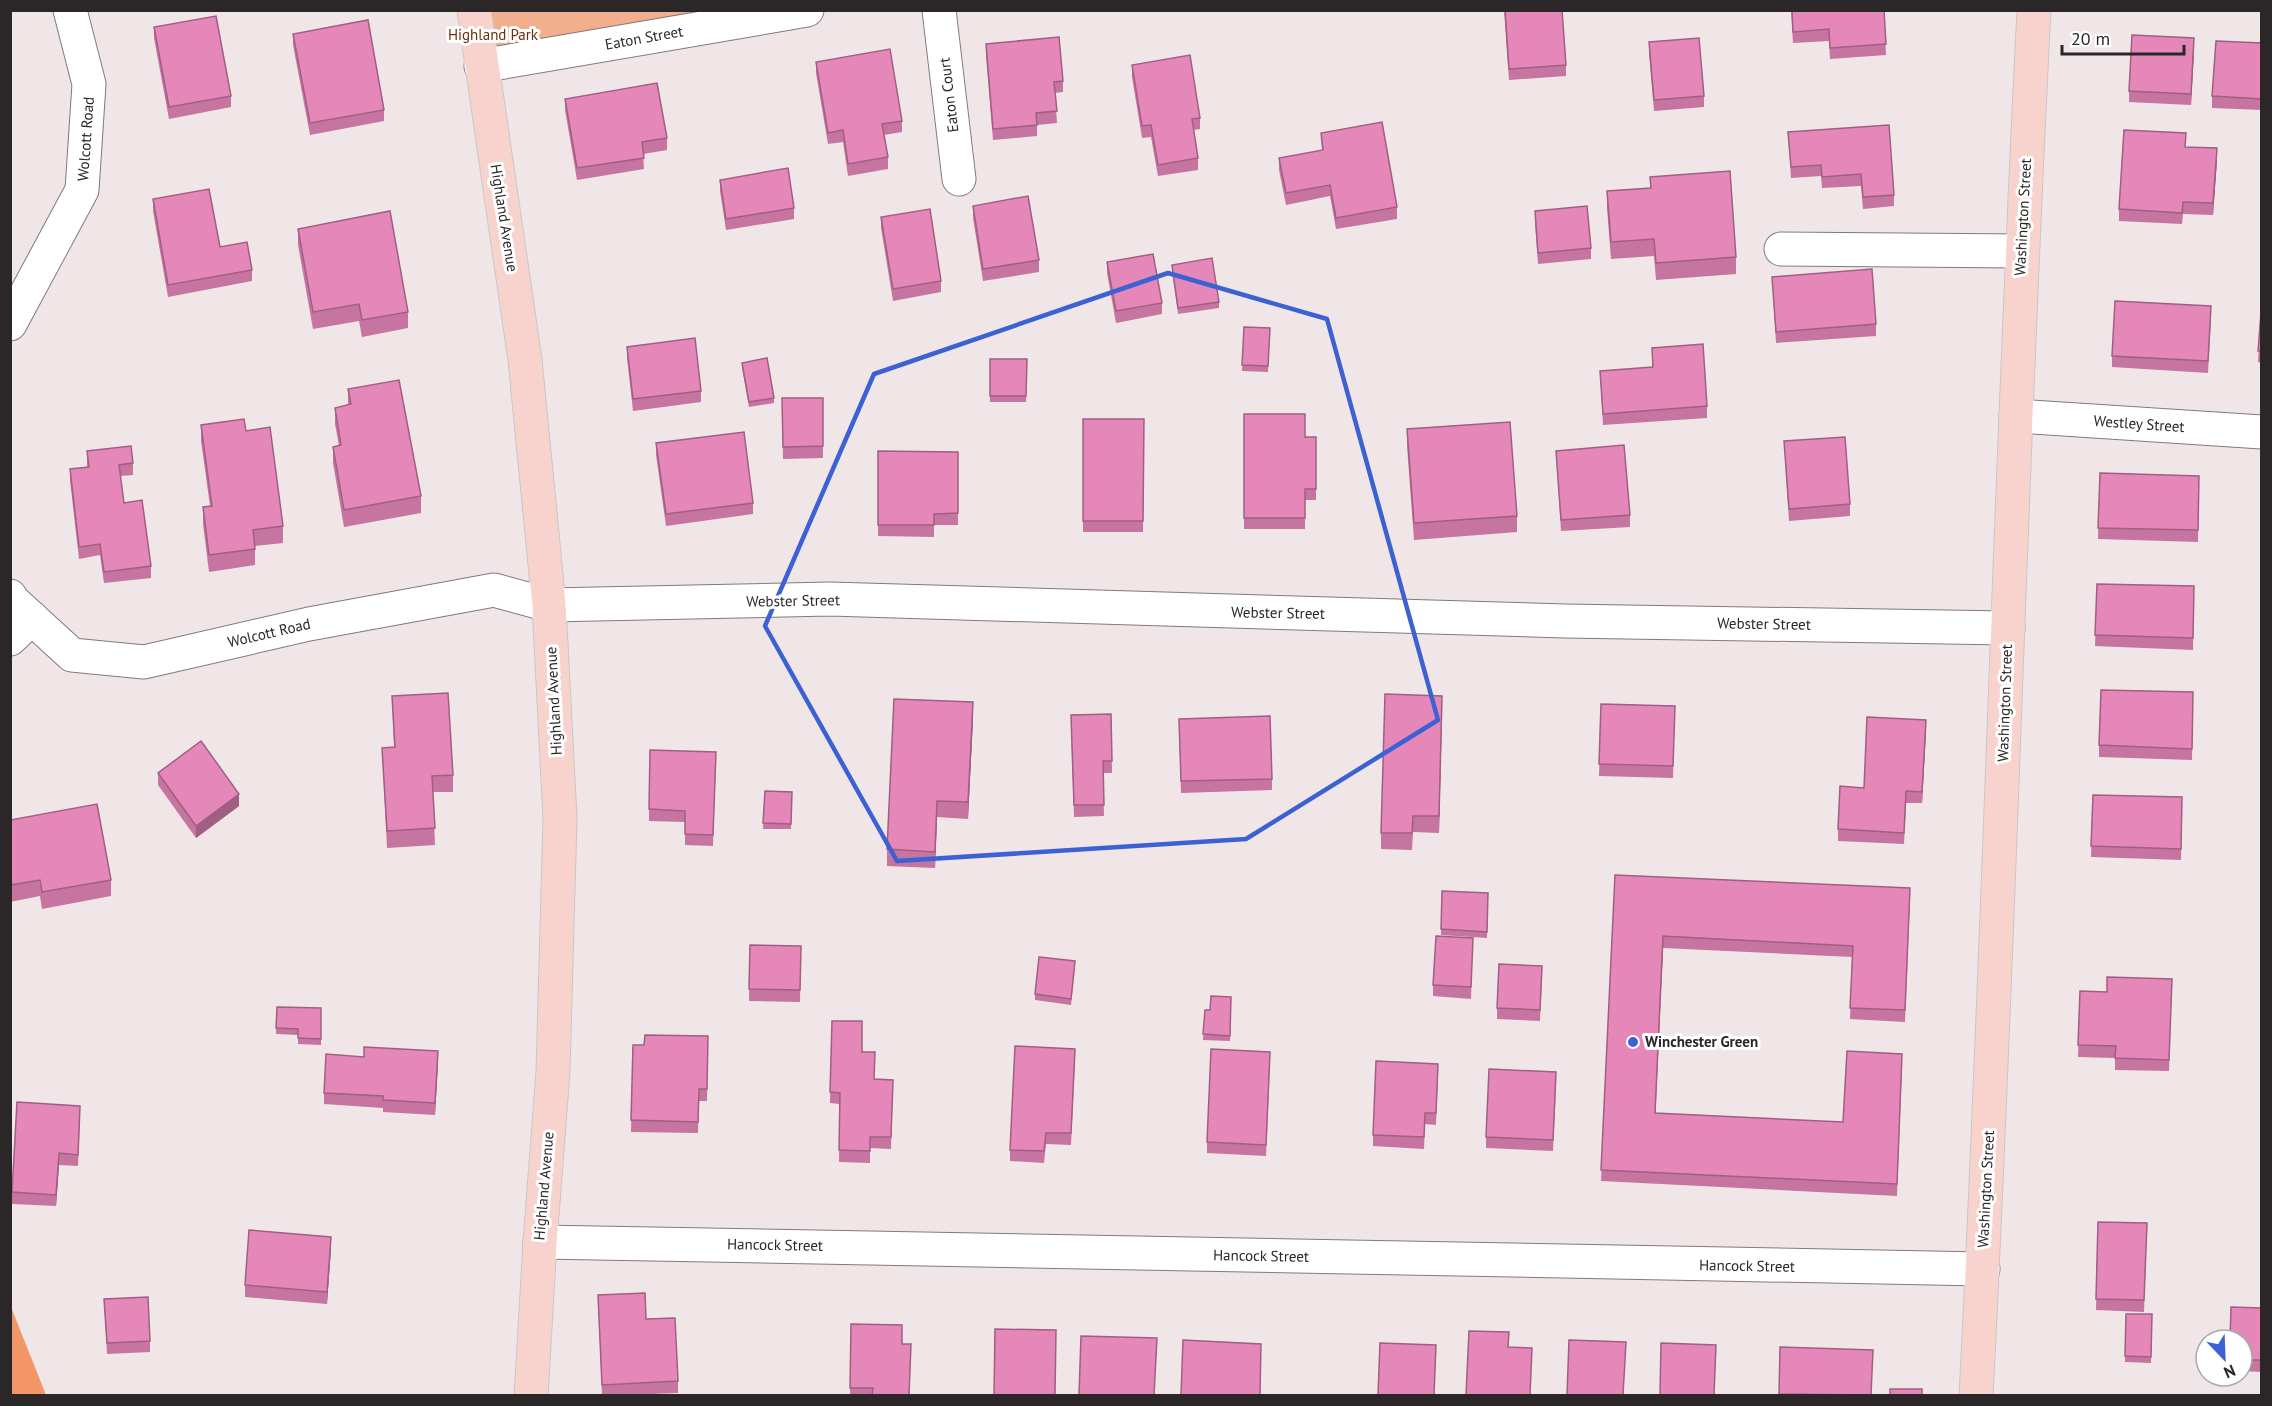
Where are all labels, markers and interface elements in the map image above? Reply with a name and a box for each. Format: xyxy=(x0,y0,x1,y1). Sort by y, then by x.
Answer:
scale bar xyxy=(2062,18,2184,56)
street label: Eaton Street xyxy=(603,21,684,54)
park label: Highland Park xyxy=(448,25,539,44)
text: 20 m xyxy=(2071,27,2110,50)
street label: Eaton Court xyxy=(934,56,963,134)
street label: Wolcott Road xyxy=(73,96,98,182)
street label: Washington Street xyxy=(2010,158,2035,276)
street label: Highland Avenue xyxy=(487,163,522,273)
street label: Westley Street xyxy=(2093,411,2185,436)
street label: Webster Street xyxy=(746,590,840,611)
street label: Webster Street xyxy=(1231,602,1325,623)
street label: Webster Street xyxy=(1717,613,1811,634)
street label: Wolcott Road xyxy=(226,614,312,651)
street label: Washington Street xyxy=(1993,644,2016,762)
street label: Highland Avenue xyxy=(541,646,566,756)
place label: Winchester Green xyxy=(1645,1032,1758,1051)
marker: Winchester Green xyxy=(1626,1035,1640,1049)
street label: Washington Street xyxy=(1973,1130,1998,1248)
street label: Highland Avenue xyxy=(529,1131,558,1241)
street label: Hancock Street xyxy=(727,1234,823,1255)
street label: Hancock Street xyxy=(1213,1245,1309,1266)
street label: Hancock Street xyxy=(1699,1255,1795,1276)
north arrow xyxy=(2194,1328,2254,1388)
text: N xyxy=(2221,1361,2239,1383)

